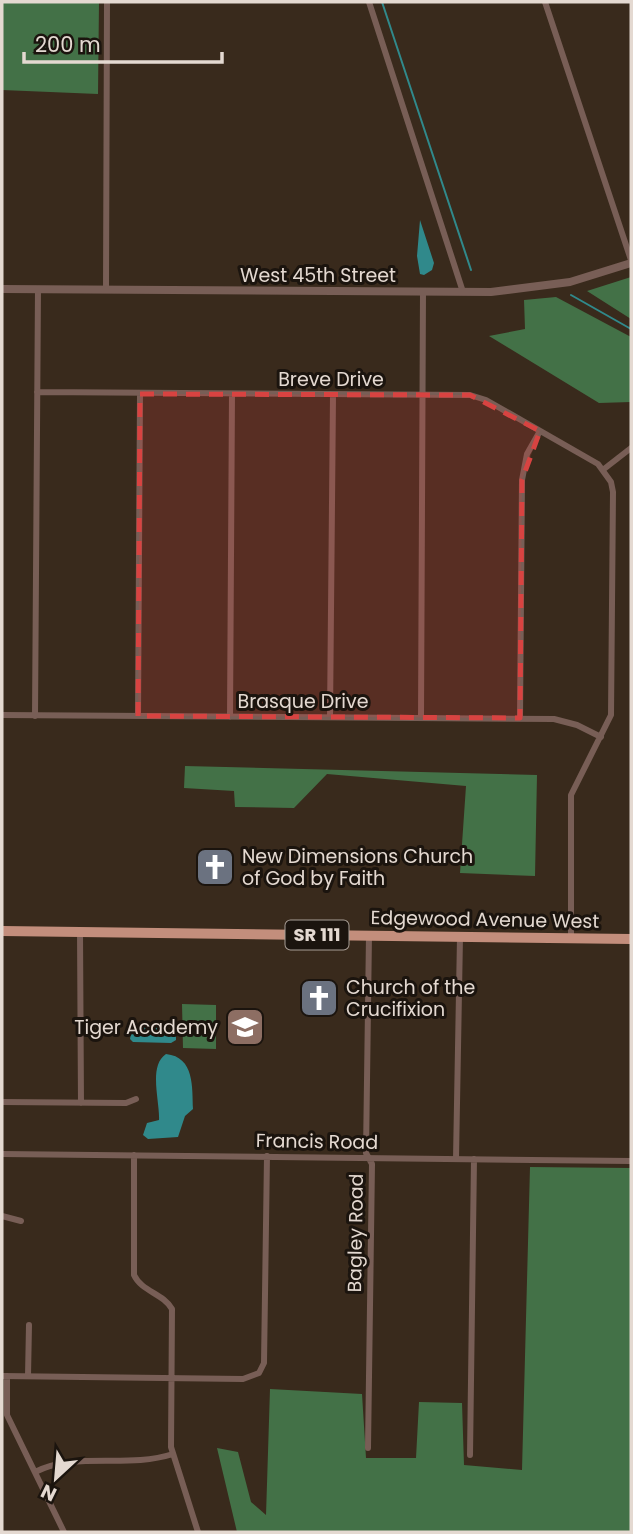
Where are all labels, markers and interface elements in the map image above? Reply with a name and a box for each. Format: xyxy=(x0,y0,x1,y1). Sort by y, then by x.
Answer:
scale bar xyxy=(24,21,222,65)
text: 200 m xyxy=(35,30,101,59)
street label: West 45th Street xyxy=(240,262,396,289)
street label: Breve Drive xyxy=(278,366,384,393)
street label: Brasque Drive xyxy=(238,688,369,715)
place label: New Dimensions Church of God by Faith xyxy=(242,843,473,892)
church icon: New Dimensions Church of God by Faith xyxy=(194,846,236,888)
street label: Edgewood Avenue West xyxy=(370,904,600,935)
road number: SR 111 xyxy=(286,920,348,950)
place label: Church of the Crucifixion xyxy=(346,974,475,1023)
church icon: Church of the Crucifixion xyxy=(298,977,340,1019)
school or university icon: Tiger Academy xyxy=(224,1006,266,1048)
place label: Tiger Academy xyxy=(74,1014,218,1041)
street label: Francis Road xyxy=(256,1127,378,1156)
street label: Bagley Road xyxy=(341,1173,370,1293)
north arrow xyxy=(21,1443,91,1513)
text: N xyxy=(36,1478,61,1508)

